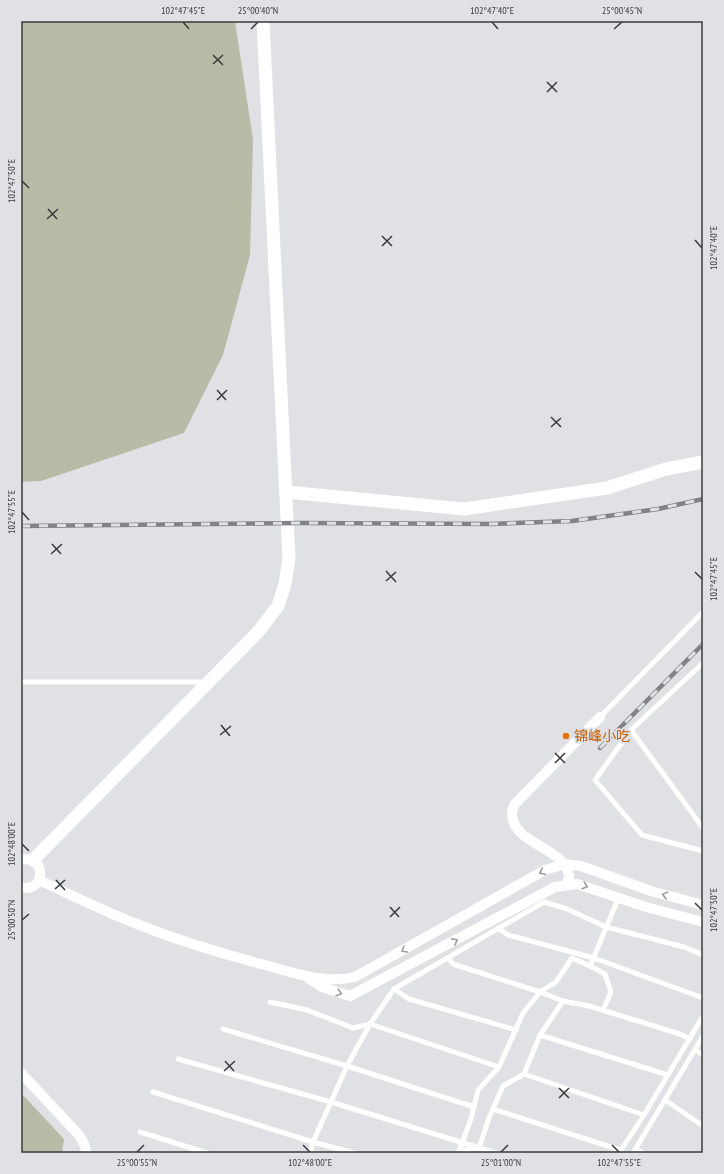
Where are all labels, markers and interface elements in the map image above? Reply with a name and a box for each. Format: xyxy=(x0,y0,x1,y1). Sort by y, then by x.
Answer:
text: 102°47'45"E xyxy=(161,4,205,17)
text: 25°00'40"N xyxy=(238,4,278,17)
text: 102°47'40"E xyxy=(470,4,514,17)
text: 25°00'45"N xyxy=(602,4,642,17)
text: 102°47'50"E xyxy=(5,159,18,203)
text: 102°47'40"E xyxy=(707,226,720,270)
text: 102°47'55"E xyxy=(5,490,18,534)
text: 102°47'45"E xyxy=(707,557,720,601)
place label: 锦峰小吃 xyxy=(574,727,630,745)
marker: 锦峰小吃 xyxy=(561,731,571,741)
text: 102°48'00"E xyxy=(5,822,18,866)
one-way arrow xyxy=(539,867,546,875)
one-way arrow xyxy=(581,881,588,890)
text: 102°47'50"E xyxy=(707,888,720,932)
one-way arrow xyxy=(662,891,669,900)
text: 25°00'50"N xyxy=(5,900,18,940)
one-way arrow xyxy=(451,938,458,945)
one-way arrow xyxy=(401,945,408,952)
one-way arrow xyxy=(336,989,343,997)
text: 25°00'55"N xyxy=(117,1156,157,1169)
text: 102°48'00"E xyxy=(288,1156,332,1169)
text: 25°01'00"N xyxy=(481,1156,521,1169)
text: 102°47'55"E xyxy=(597,1156,641,1169)

